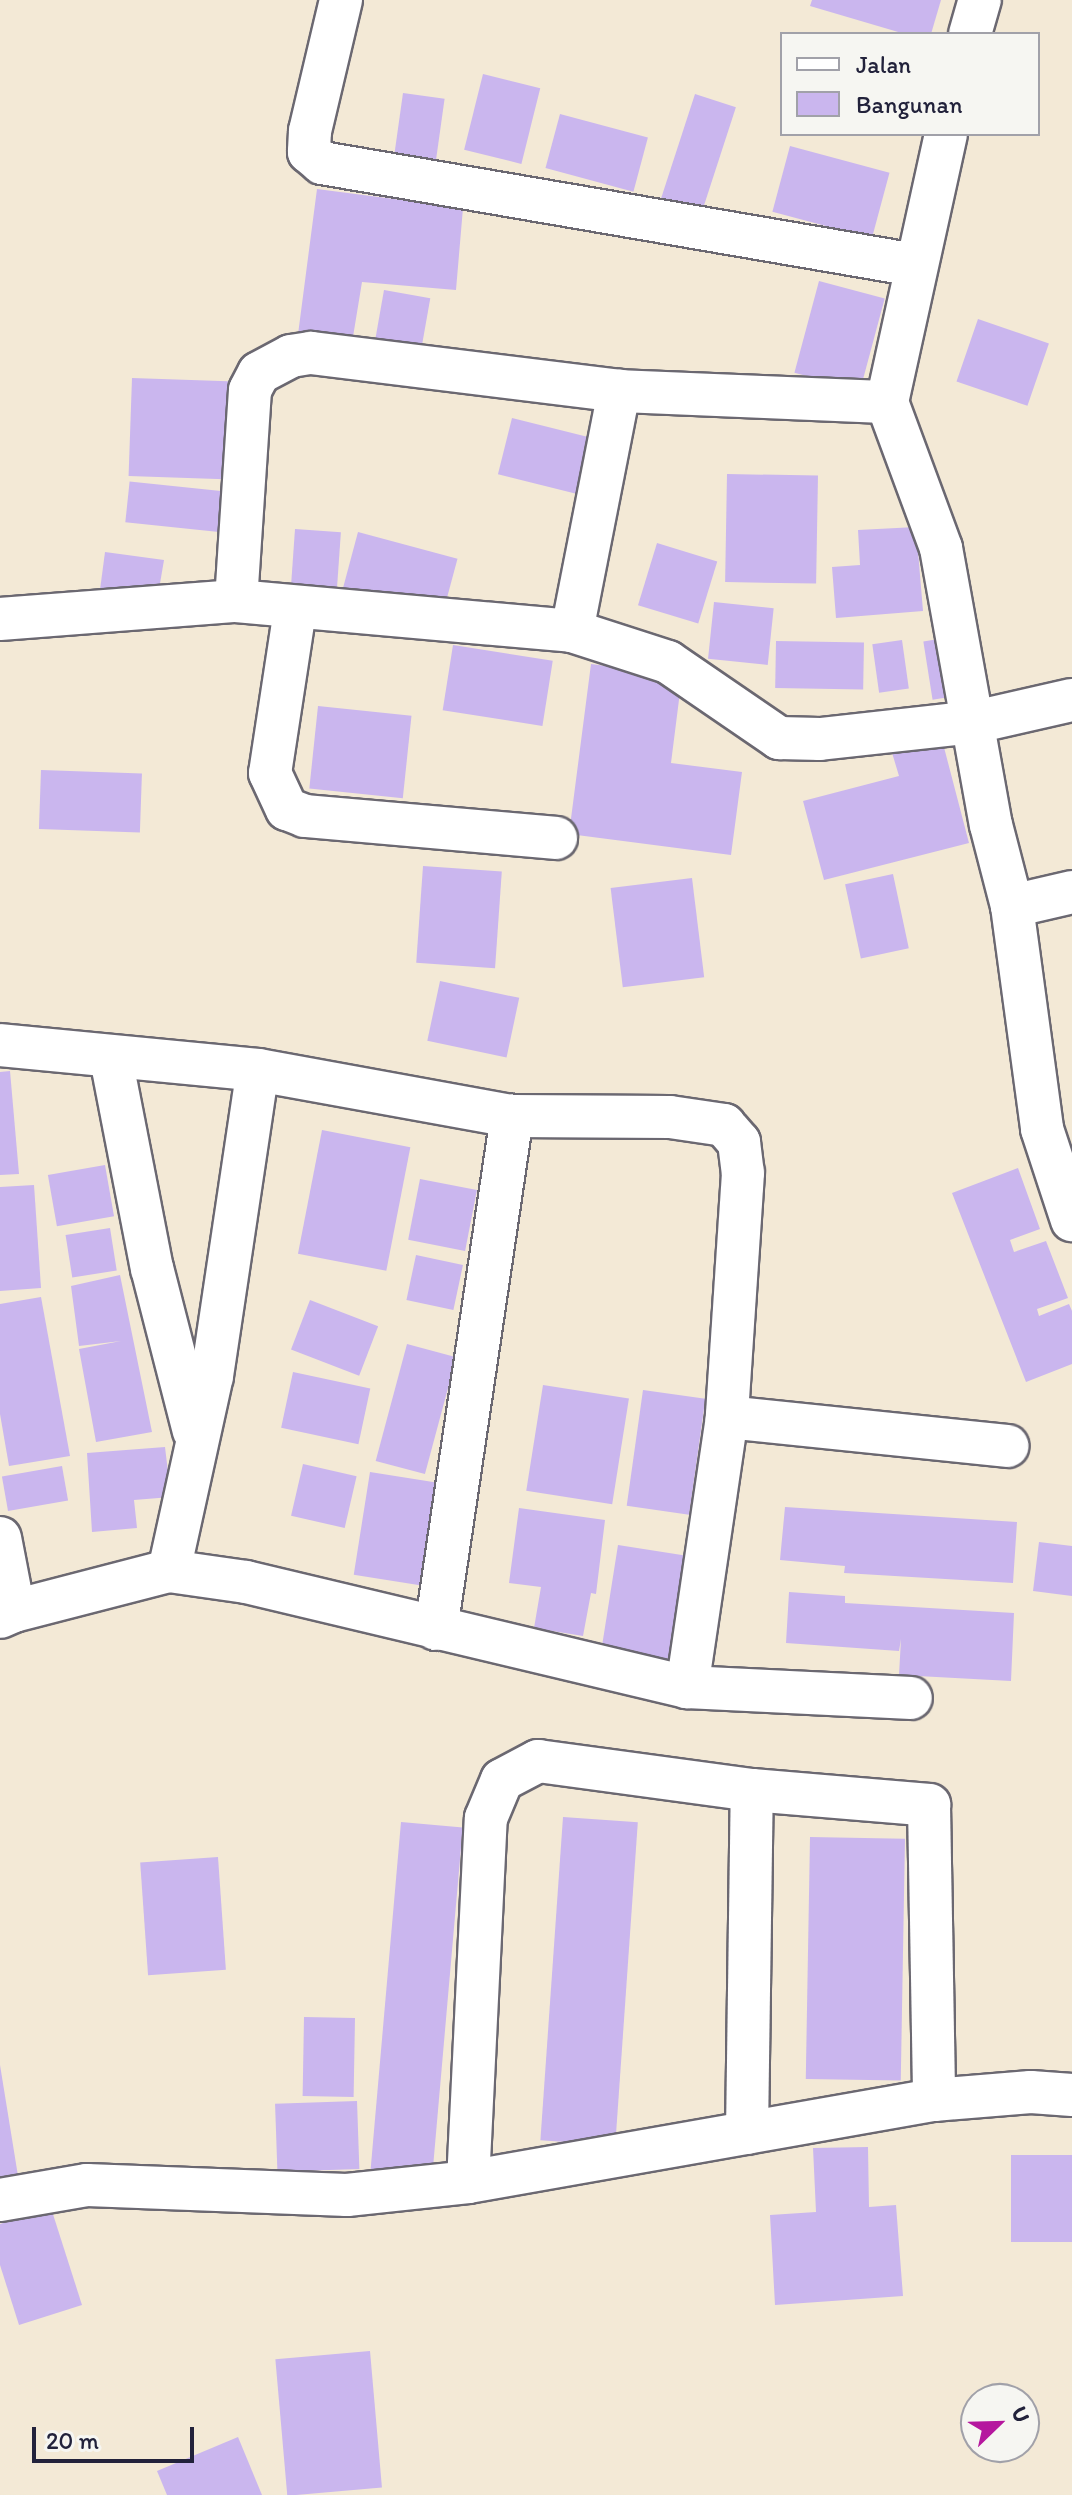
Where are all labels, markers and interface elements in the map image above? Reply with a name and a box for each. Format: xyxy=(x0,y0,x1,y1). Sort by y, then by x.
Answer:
legend xyxy=(780,32,1040,136)
text: Jalan xyxy=(856,50,911,79)
text: Bangunan xyxy=(856,90,963,119)
north arrow xyxy=(960,2383,1040,2463)
text: U xyxy=(1005,2402,1036,2426)
scale bar xyxy=(36,2411,198,2461)
text: 20 m xyxy=(46,2426,99,2455)

